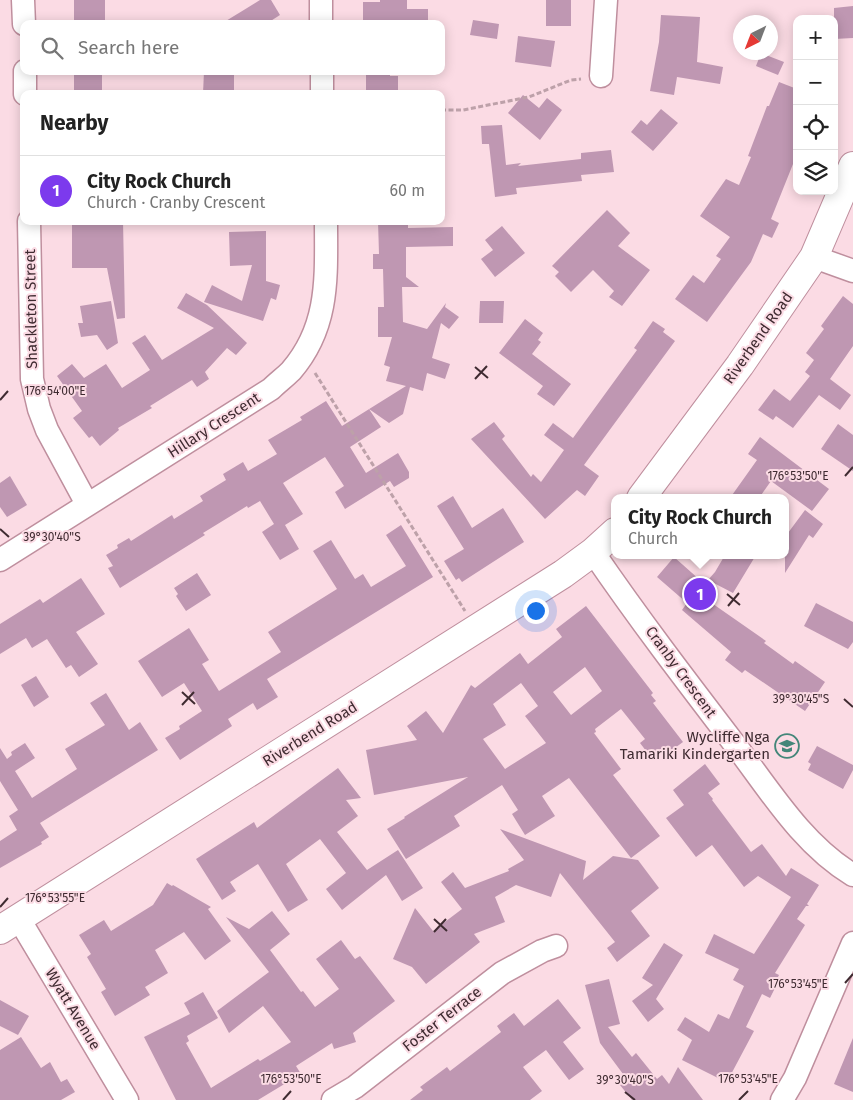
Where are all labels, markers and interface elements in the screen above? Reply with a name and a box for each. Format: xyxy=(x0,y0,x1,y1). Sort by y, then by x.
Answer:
north arrow xyxy=(733,15,778,60)
map controls xyxy=(793,15,838,195)
button: + xyxy=(793,15,838,60)
search box xyxy=(20,20,445,75)
icon: search xyxy=(38,34,66,62)
text: Search here xyxy=(78,36,179,59)
button: − xyxy=(793,60,838,105)
button: locate xyxy=(793,105,838,150)
text: Nearby xyxy=(40,110,108,136)
button: layers xyxy=(793,150,838,195)
text: City Rock Church xyxy=(87,170,231,193)
text: 1 xyxy=(52,181,60,200)
text: 60 m xyxy=(390,181,425,200)
text: Church · Cranby Crescent xyxy=(87,193,265,212)
street label: Shackleton Street xyxy=(21,248,41,369)
street label: Riverbend Road xyxy=(720,289,796,387)
text: 176°54'00"E xyxy=(24,384,86,398)
street label: Hillary Crescent xyxy=(164,388,264,462)
text: 176°53'50"E xyxy=(767,469,829,483)
popup xyxy=(611,494,789,559)
text: City Rock Church xyxy=(628,506,772,529)
text: Church xyxy=(628,529,678,548)
text: 39°30'40"S xyxy=(23,530,81,544)
pin: 1 xyxy=(684,575,716,613)
your location xyxy=(523,598,549,624)
street label: Cranby Crescent xyxy=(642,623,721,722)
text: 39°30'45"S xyxy=(773,692,830,706)
street label: Riverbend Road xyxy=(259,698,361,770)
place label: Wycliffe Nga Tamariki Kindergarten xyxy=(620,728,770,763)
school or university icon: Wycliffe Nga Tamariki Kindergarten xyxy=(774,733,800,759)
text: 176°53'55"E xyxy=(25,891,85,905)
street label: Wyatt Avenue xyxy=(42,965,104,1053)
text: 176°53'45"E xyxy=(768,977,828,991)
street label: Foster Terrace xyxy=(399,983,485,1055)
text: 176°53'50"E xyxy=(260,1072,322,1086)
text: 176°53'45"E xyxy=(718,1072,778,1086)
text: 39°30'40"S xyxy=(596,1073,654,1087)

